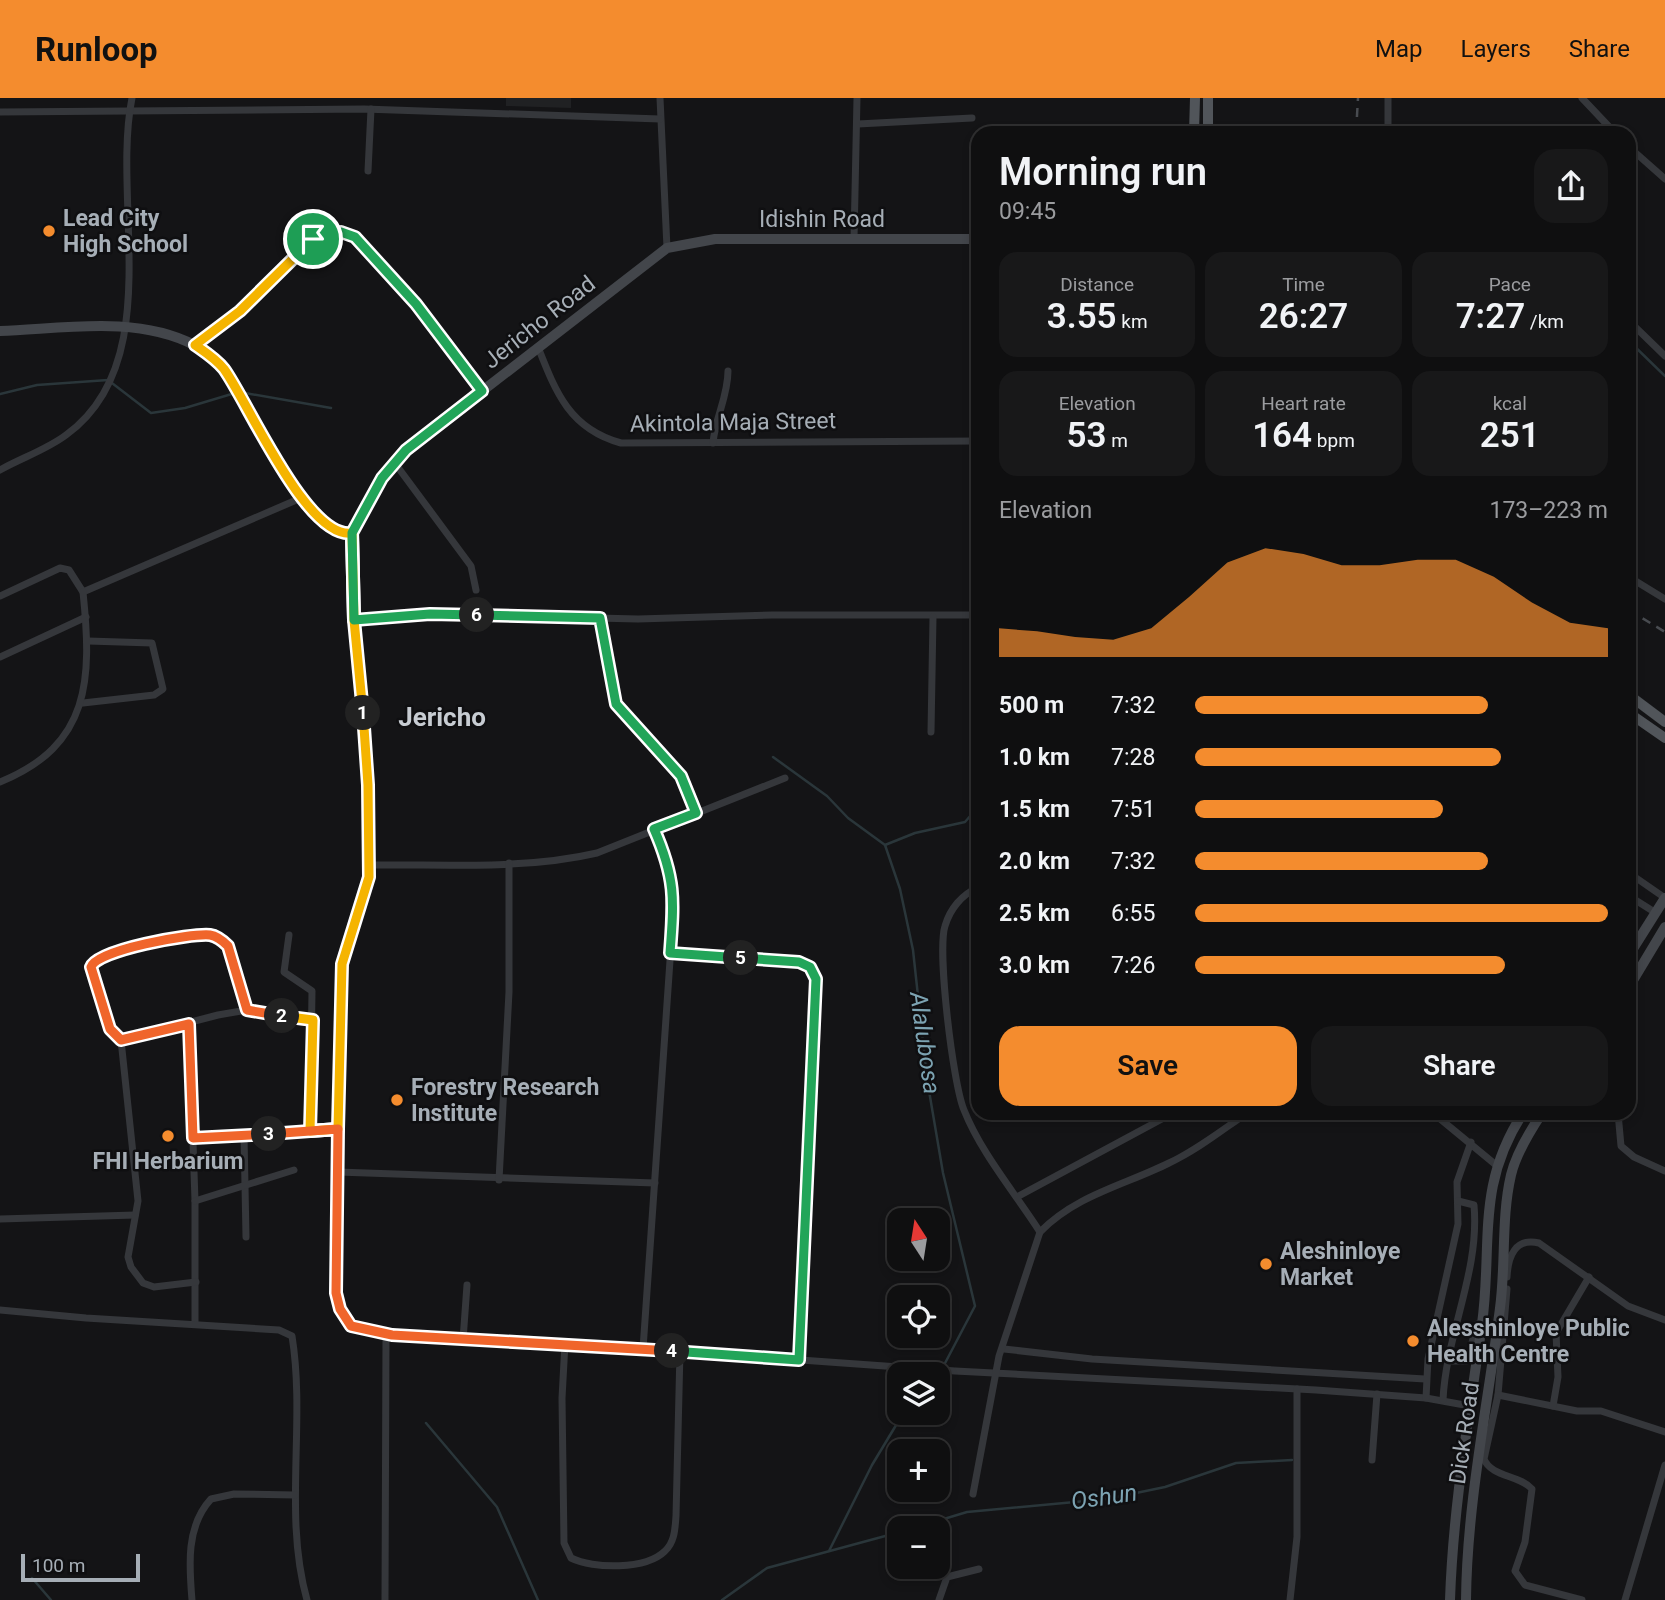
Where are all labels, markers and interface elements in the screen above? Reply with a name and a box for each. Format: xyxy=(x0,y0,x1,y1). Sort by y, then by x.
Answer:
text: Runloop xyxy=(35,30,158,69)
text: Map xyxy=(1375,35,1423,63)
text: Layers xyxy=(1461,35,1531,63)
text: Share xyxy=(1569,35,1630,63)
button: share xyxy=(1534,149,1608,223)
text: Morning run xyxy=(999,150,1207,194)
text: 09:45 xyxy=(999,198,1056,225)
place label: Lead City High School xyxy=(63,205,188,258)
street label: Idishin Road xyxy=(759,206,885,233)
pin xyxy=(283,209,343,269)
icon: arrive xyxy=(294,220,332,258)
marker: Lead City High School xyxy=(41,223,57,239)
street label: Jericho Road xyxy=(478,270,601,374)
text: Distance xyxy=(1060,273,1134,296)
text: Time xyxy=(1282,273,1325,296)
text: Pace xyxy=(1489,273,1531,296)
text: 3.55 xyxy=(1047,296,1117,337)
text: 26:27 xyxy=(1259,296,1348,337)
text: 7:27 xyxy=(1456,296,1525,337)
text: km xyxy=(1117,310,1148,333)
text: /km xyxy=(1525,310,1564,333)
text: Elevation xyxy=(1059,392,1136,415)
text: Heart rate xyxy=(1261,392,1346,415)
text: kcal xyxy=(1493,392,1527,415)
street label: Akintola Maja Street xyxy=(630,407,836,438)
text: 53 xyxy=(1066,415,1106,456)
text: 164 xyxy=(1252,415,1312,456)
text: 251 xyxy=(1480,415,1540,456)
text: m xyxy=(1106,429,1128,452)
text: bpm xyxy=(1312,429,1355,452)
text: Elevation xyxy=(999,497,1092,524)
text: 173–223 m xyxy=(1489,497,1608,524)
pin: 6 xyxy=(460,598,494,632)
text: 6 xyxy=(471,603,482,626)
text: 500 m xyxy=(999,692,1064,719)
text: 7:32 xyxy=(1111,692,1155,719)
pin: 1 xyxy=(346,696,380,730)
text: 1 xyxy=(357,701,368,724)
district label: Jericho xyxy=(398,702,486,732)
text: 1.0 km xyxy=(999,744,1070,771)
text: 7:28 xyxy=(1111,744,1155,771)
text: 1.5 km xyxy=(999,796,1070,823)
text: 7:51 xyxy=(1111,796,1155,823)
text: 2.0 km xyxy=(999,848,1070,875)
text: 7:32 xyxy=(1111,848,1155,875)
text: 2.5 km xyxy=(999,900,1070,927)
text: 6:55 xyxy=(1111,900,1155,927)
pin: 5 xyxy=(724,940,758,976)
text: 5 xyxy=(735,946,746,969)
text: 3.0 km xyxy=(999,952,1070,979)
text: 7:26 xyxy=(1111,952,1155,979)
water label: Alalubosa xyxy=(904,989,946,1096)
pin: 2 xyxy=(264,998,300,1034)
text: 2 xyxy=(276,1004,287,1027)
button: Save xyxy=(999,1026,1297,1106)
button: Share xyxy=(1311,1026,1608,1106)
place label: Forestry Research Institute xyxy=(411,1074,599,1127)
marker: Forestry Research Institute xyxy=(389,1092,405,1108)
pin: 3 xyxy=(252,1116,286,1152)
text: 3 xyxy=(263,1122,274,1145)
marker: FHI Herbarium xyxy=(160,1128,176,1144)
place label: FHI Herbarium xyxy=(93,1148,243,1175)
north arrow xyxy=(887,1208,950,1270)
map controls xyxy=(887,1208,950,1579)
place label: Aleshinloye Market xyxy=(1280,1238,1400,1291)
marker: Aleshinloye Market xyxy=(1258,1256,1274,1272)
button: locate xyxy=(887,1285,950,1348)
place label: Alesshinloye Public Health Centre xyxy=(1427,1315,1630,1368)
marker: Alesshinloye Public Health Centre xyxy=(1405,1333,1421,1349)
pin: 4 xyxy=(654,1334,690,1368)
text: 4 xyxy=(666,1339,677,1362)
button: layers xyxy=(887,1362,950,1425)
street label: Dick Road xyxy=(1444,1380,1485,1486)
button: + xyxy=(887,1439,950,1502)
water label: Oshun xyxy=(1069,1479,1139,1515)
button: − xyxy=(887,1516,950,1579)
scale bar xyxy=(21,1551,140,1583)
text: 100 m xyxy=(32,1554,85,1577)

